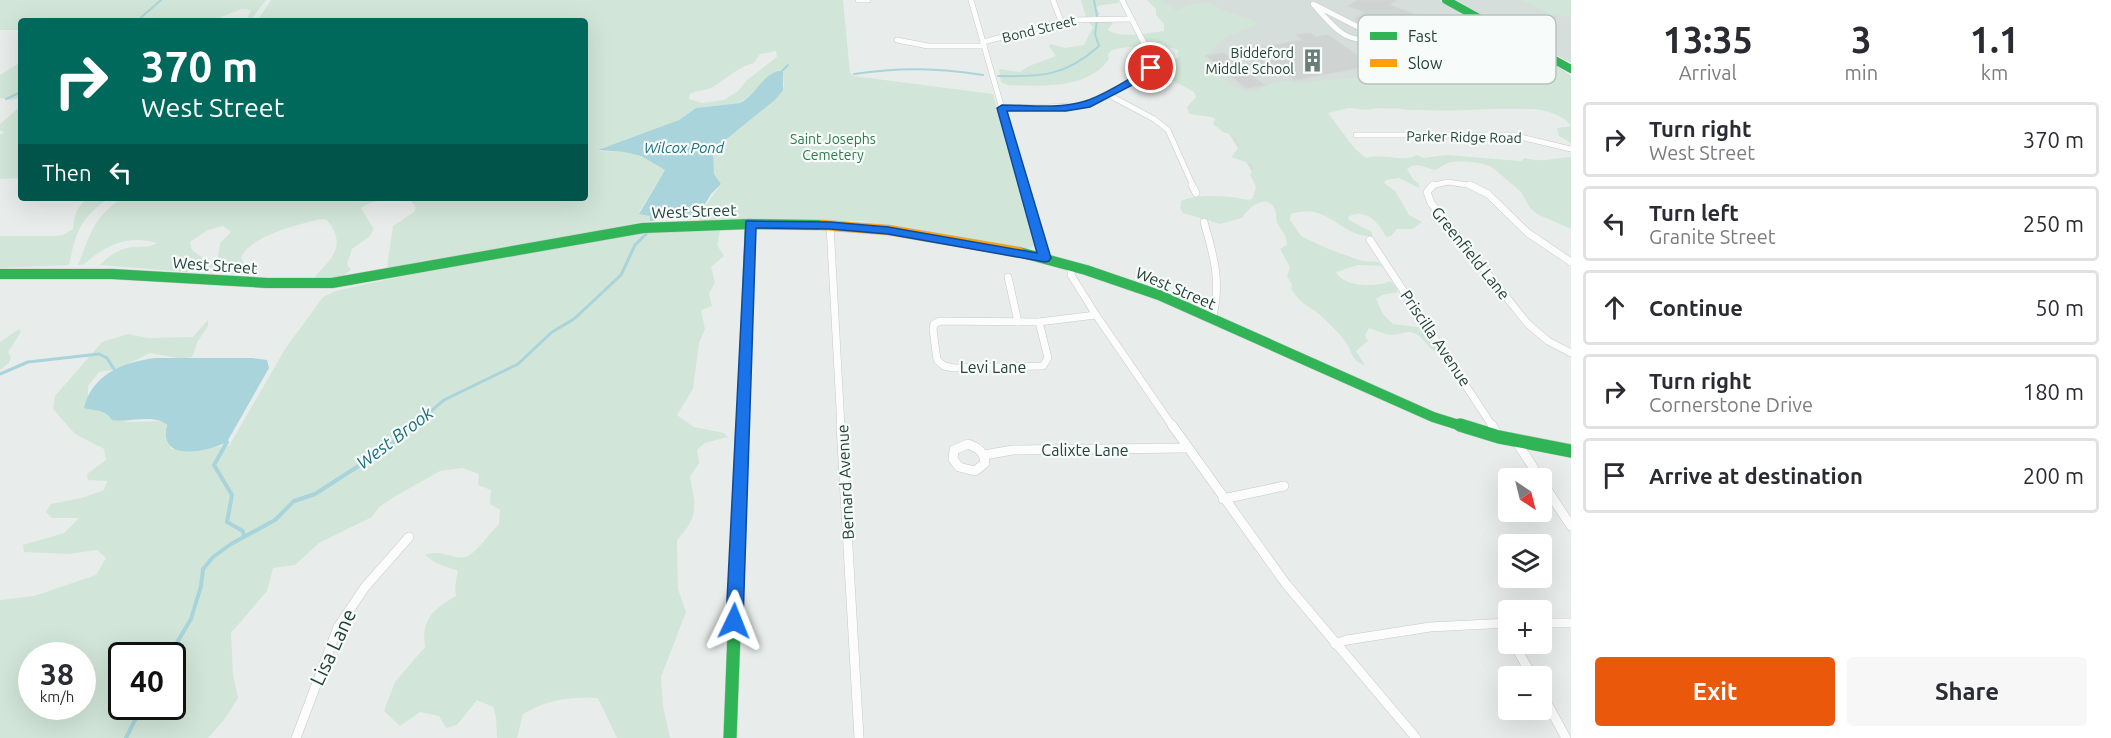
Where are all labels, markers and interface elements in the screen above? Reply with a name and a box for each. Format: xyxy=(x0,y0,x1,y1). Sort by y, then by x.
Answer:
street label: Bond Street xyxy=(1000,12,1078,46)
legend xyxy=(1358,15,1556,84)
text: 13:35 xyxy=(1663,19,1753,60)
text: 3 xyxy=(1851,19,1871,60)
text: 1.1 xyxy=(1970,19,2019,60)
text: Fast xyxy=(1408,27,1438,45)
icon: right xyxy=(42,42,120,120)
pin xyxy=(1125,42,1176,93)
text: 370 m xyxy=(141,43,258,90)
place label: Biddeford Middle School xyxy=(1206,45,1294,77)
building icon: Biddeford Middle School xyxy=(1299,48,1325,74)
icon: arrive xyxy=(1134,51,1167,84)
text: Slow xyxy=(1408,54,1443,72)
text: Arrival xyxy=(1679,61,1737,84)
text: min xyxy=(1845,61,1878,84)
text: km xyxy=(1981,61,2008,84)
text: West Street xyxy=(141,92,284,122)
text: Turn right xyxy=(1649,116,1751,141)
icon: right xyxy=(1598,123,1631,156)
text: 370 m xyxy=(2023,127,2084,152)
street label: Parker Ridge Road xyxy=(1406,128,1522,146)
park label: Saint Josephs Cemetery xyxy=(790,131,876,163)
water label: Wilcox Pond xyxy=(644,139,725,156)
text: West Street xyxy=(1649,141,1755,164)
icon: left xyxy=(104,156,137,189)
text: Then xyxy=(42,160,92,185)
street label: West Street xyxy=(651,200,737,221)
text: Turn left xyxy=(1649,200,1739,225)
street label: Greenfield Lane xyxy=(1428,203,1514,303)
icon: left xyxy=(1598,207,1631,240)
text: 250 m xyxy=(2023,211,2084,236)
text: Granite Street xyxy=(1649,225,1776,248)
street label: West Street xyxy=(172,253,259,277)
street label: West Street xyxy=(1133,263,1219,313)
street label: Priscilla Avenue xyxy=(1397,287,1475,389)
icon: ahead xyxy=(1598,291,1631,324)
text: Continue xyxy=(1649,295,1743,320)
text: 50 m xyxy=(2035,295,2084,320)
street label: Levi Lane xyxy=(960,358,1026,376)
text: Turn right xyxy=(1649,368,1751,393)
icon: right xyxy=(1598,375,1631,408)
text: 180 m xyxy=(2023,379,2084,404)
text: Cornerstone Drive xyxy=(1649,393,1813,416)
water label: West Brook xyxy=(352,402,437,472)
street label: Bernard Avenue xyxy=(833,424,857,540)
street label: Calixte Lane xyxy=(1041,441,1129,459)
icon: arrive xyxy=(1598,459,1631,492)
text: Arrive at destination xyxy=(1649,463,1863,488)
text: 200 m xyxy=(2023,463,2084,488)
north arrow xyxy=(1498,468,1552,522)
map controls xyxy=(1498,468,1552,720)
button: layers xyxy=(1498,534,1552,588)
position arrow xyxy=(702,589,766,653)
button: + xyxy=(1498,600,1552,654)
street label: Lisa Lane xyxy=(305,605,360,689)
speed limit sign: 40 xyxy=(108,642,186,720)
text: 38 xyxy=(40,657,74,691)
button: Exit xyxy=(1595,657,1835,726)
button: Share xyxy=(1847,657,2087,726)
button: − xyxy=(1498,666,1552,720)
text: km/h xyxy=(40,688,74,705)

